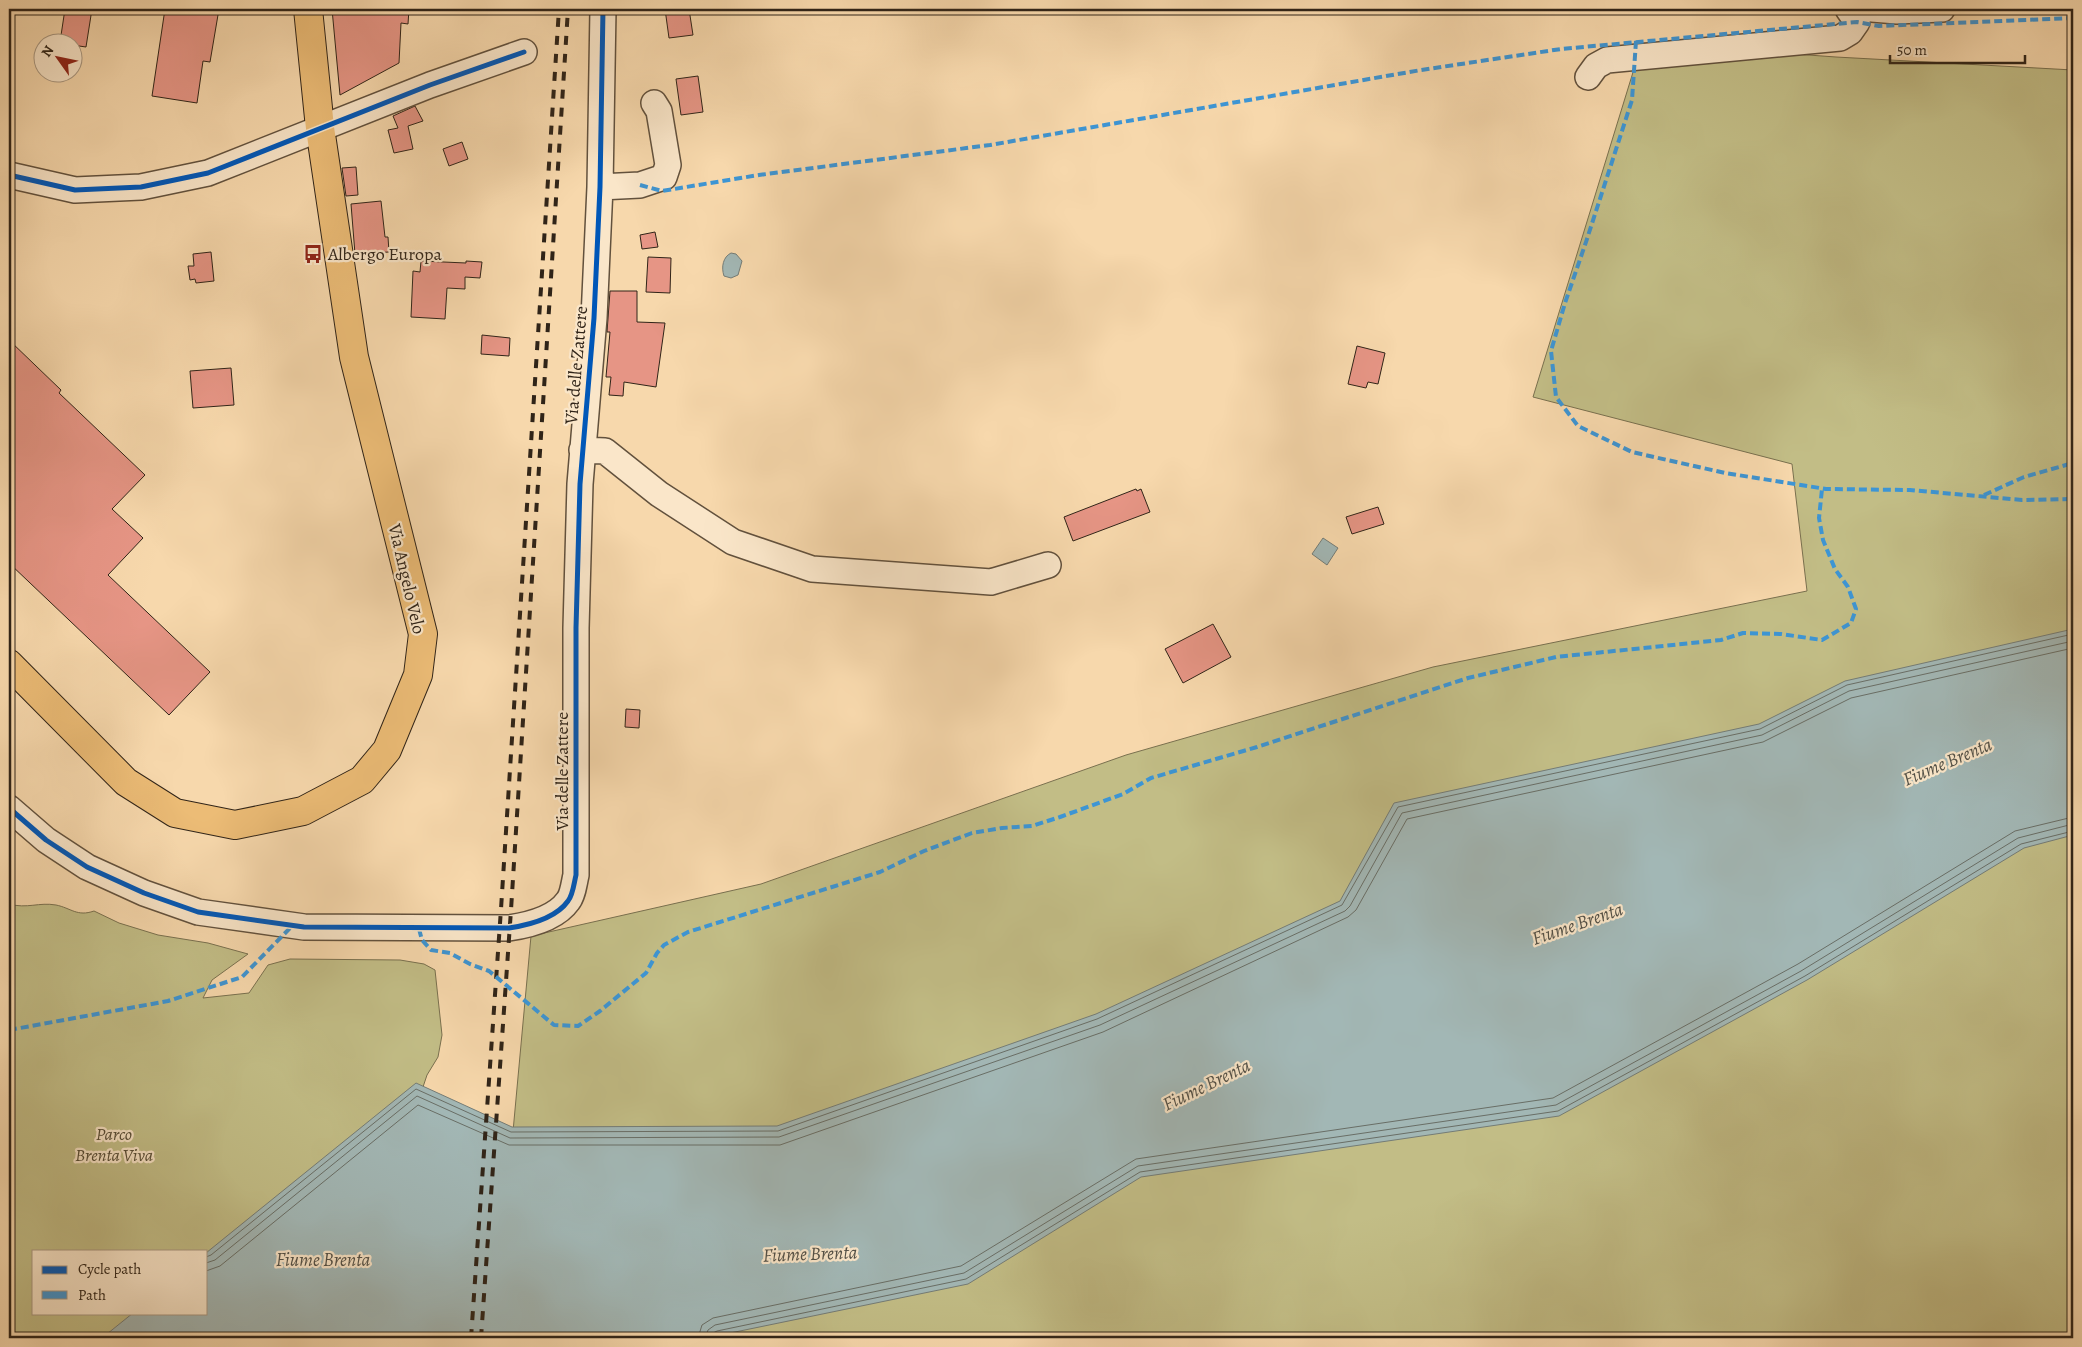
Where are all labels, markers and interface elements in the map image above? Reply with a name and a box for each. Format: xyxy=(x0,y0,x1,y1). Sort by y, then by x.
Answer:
north arrow xyxy=(32,32,82,82)
scale bar xyxy=(1890,32,2024,64)
text: 50 m xyxy=(1897,40,1927,60)
text: N xyxy=(37,42,58,61)
place label: Albergo Europa xyxy=(327,242,442,266)
bus stop icon: Albergo Europa xyxy=(302,243,324,265)
street label: Via delle Zattere xyxy=(559,305,593,426)
street label: Via Angelo Velo xyxy=(382,521,431,636)
street label: Via delle Zattere xyxy=(550,712,574,831)
water label: Fiume Brenta xyxy=(1899,731,1996,792)
water label: Fiume Brenta xyxy=(1528,896,1626,952)
water label: Fiume Brenta xyxy=(1158,1052,1255,1117)
park label: Parco Brenta Viva xyxy=(75,1122,153,1167)
water label: Fiume Brenta xyxy=(762,1239,858,1269)
water label: Fiume Brenta xyxy=(276,1247,371,1273)
legend xyxy=(32,1250,208,1314)
text: Cycle path xyxy=(78,1259,141,1279)
text: Path xyxy=(78,1285,106,1305)

